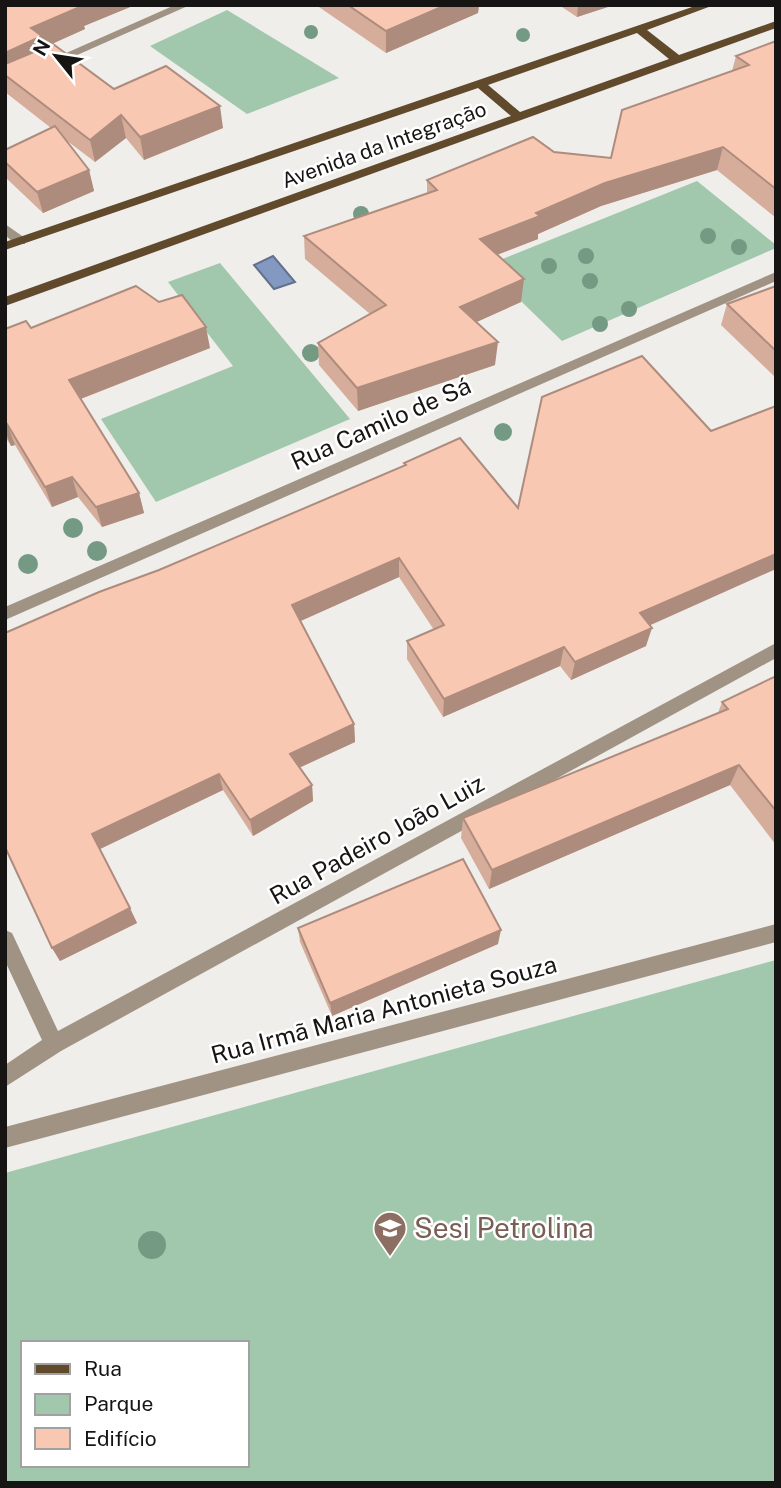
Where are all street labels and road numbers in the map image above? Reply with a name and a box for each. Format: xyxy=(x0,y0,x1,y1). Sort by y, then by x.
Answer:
street label: Avenida da Integração xyxy=(278,96,490,193)
street label: Rua Camilo de Sá xyxy=(286,371,475,475)
street label: Rua Padeiro João Luiz xyxy=(265,769,489,910)
street label: Rua Irmã Maria Antonieta Souza xyxy=(208,949,560,1069)

